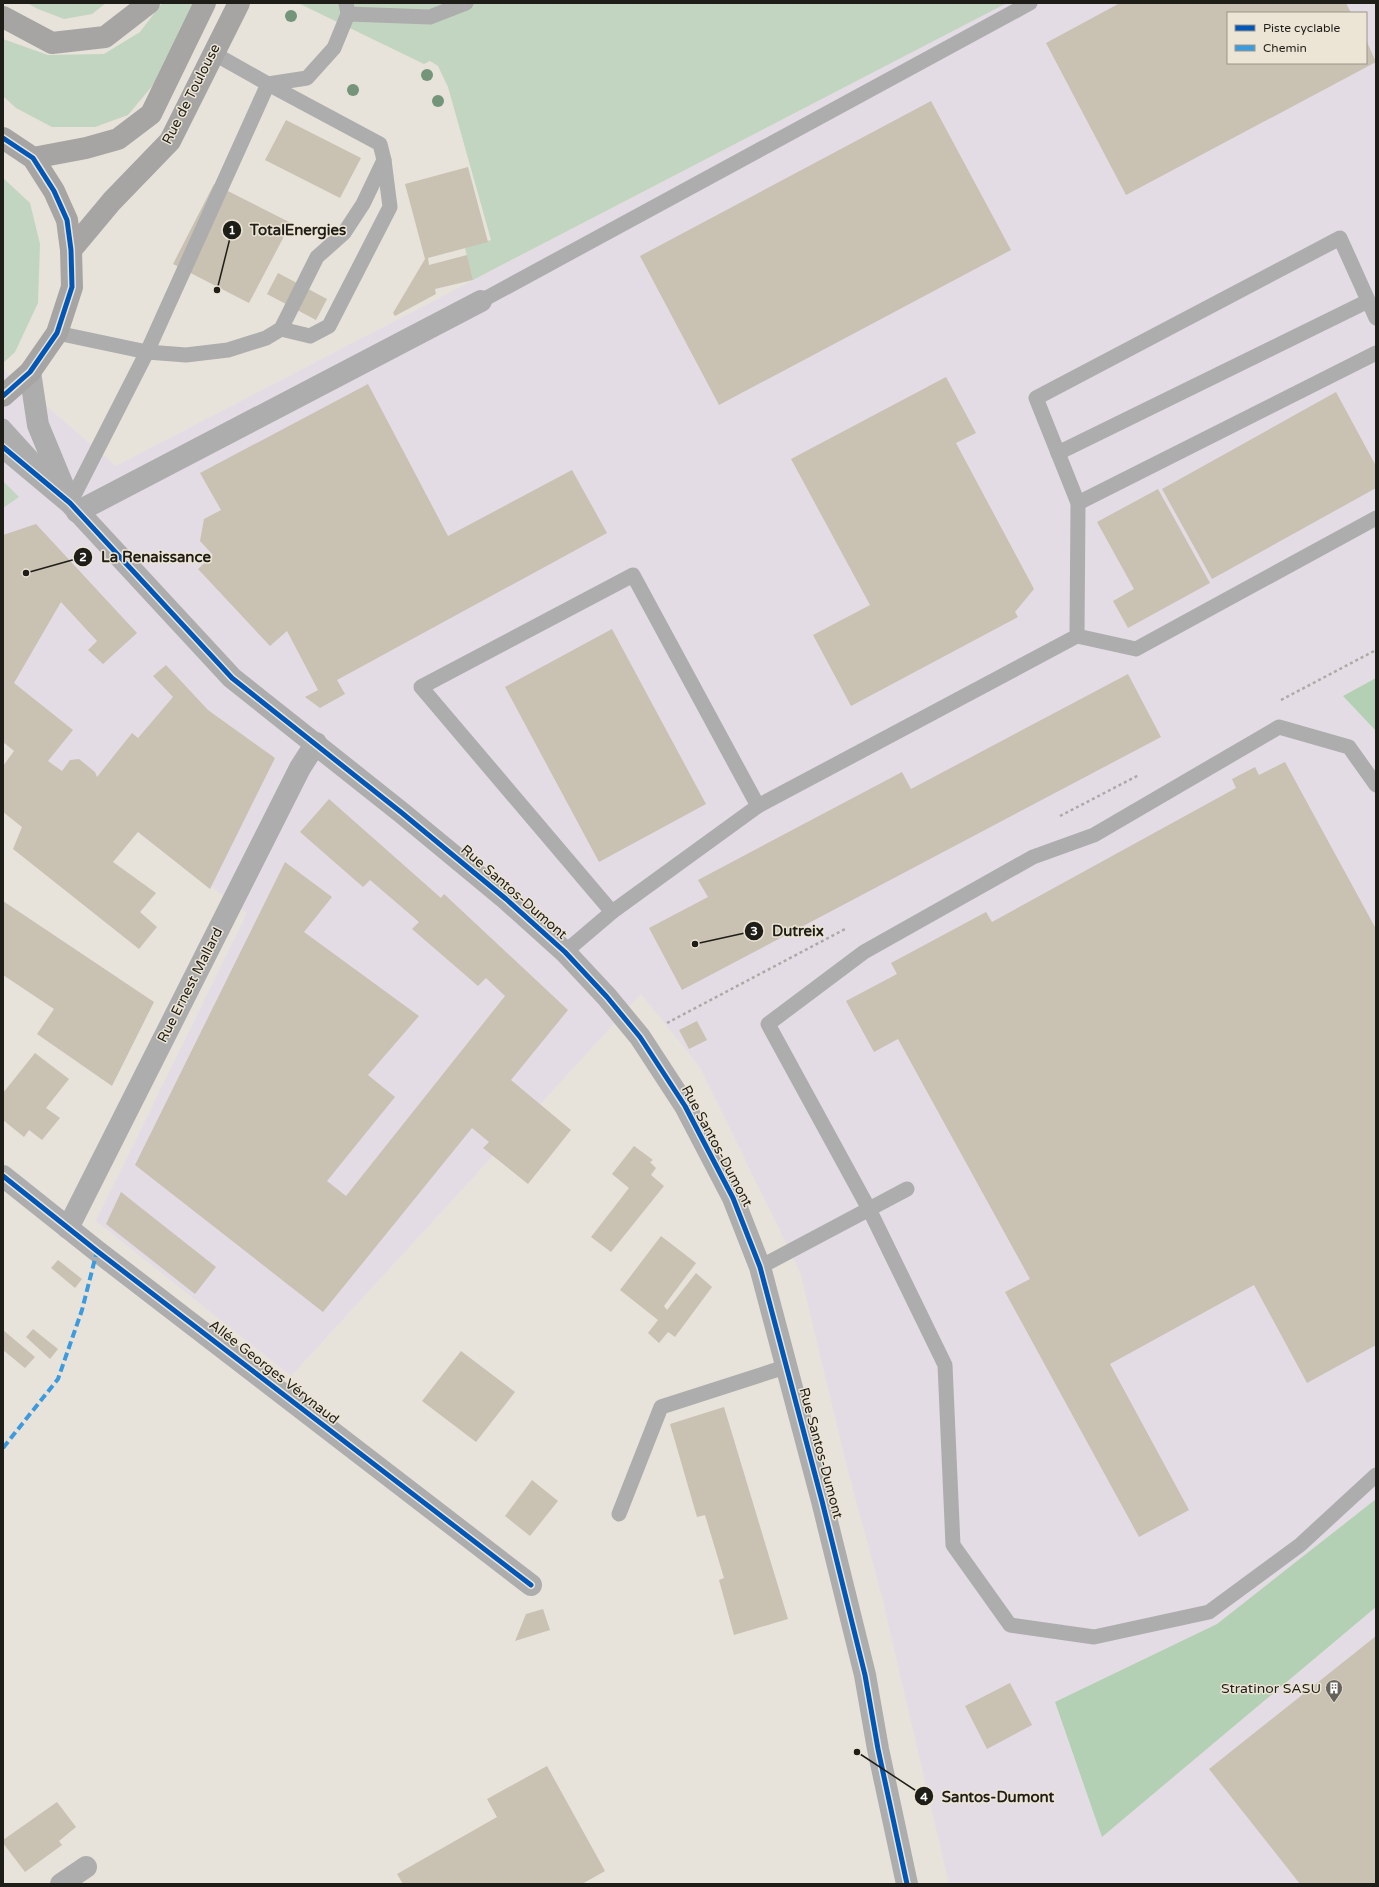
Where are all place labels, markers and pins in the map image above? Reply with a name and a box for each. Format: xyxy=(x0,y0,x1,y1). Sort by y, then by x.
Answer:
callout: TotalEnergies xyxy=(222,217,354,244)
callout: La Renaissance xyxy=(73,543,219,570)
callout: Dutreix xyxy=(744,917,832,944)
building icon: Stratinor SASU xyxy=(1324,1678,1344,1703)
place label: Stratinor SASU xyxy=(1221,1680,1321,1697)
callout: Santos-Dumont xyxy=(914,1783,1062,1810)

